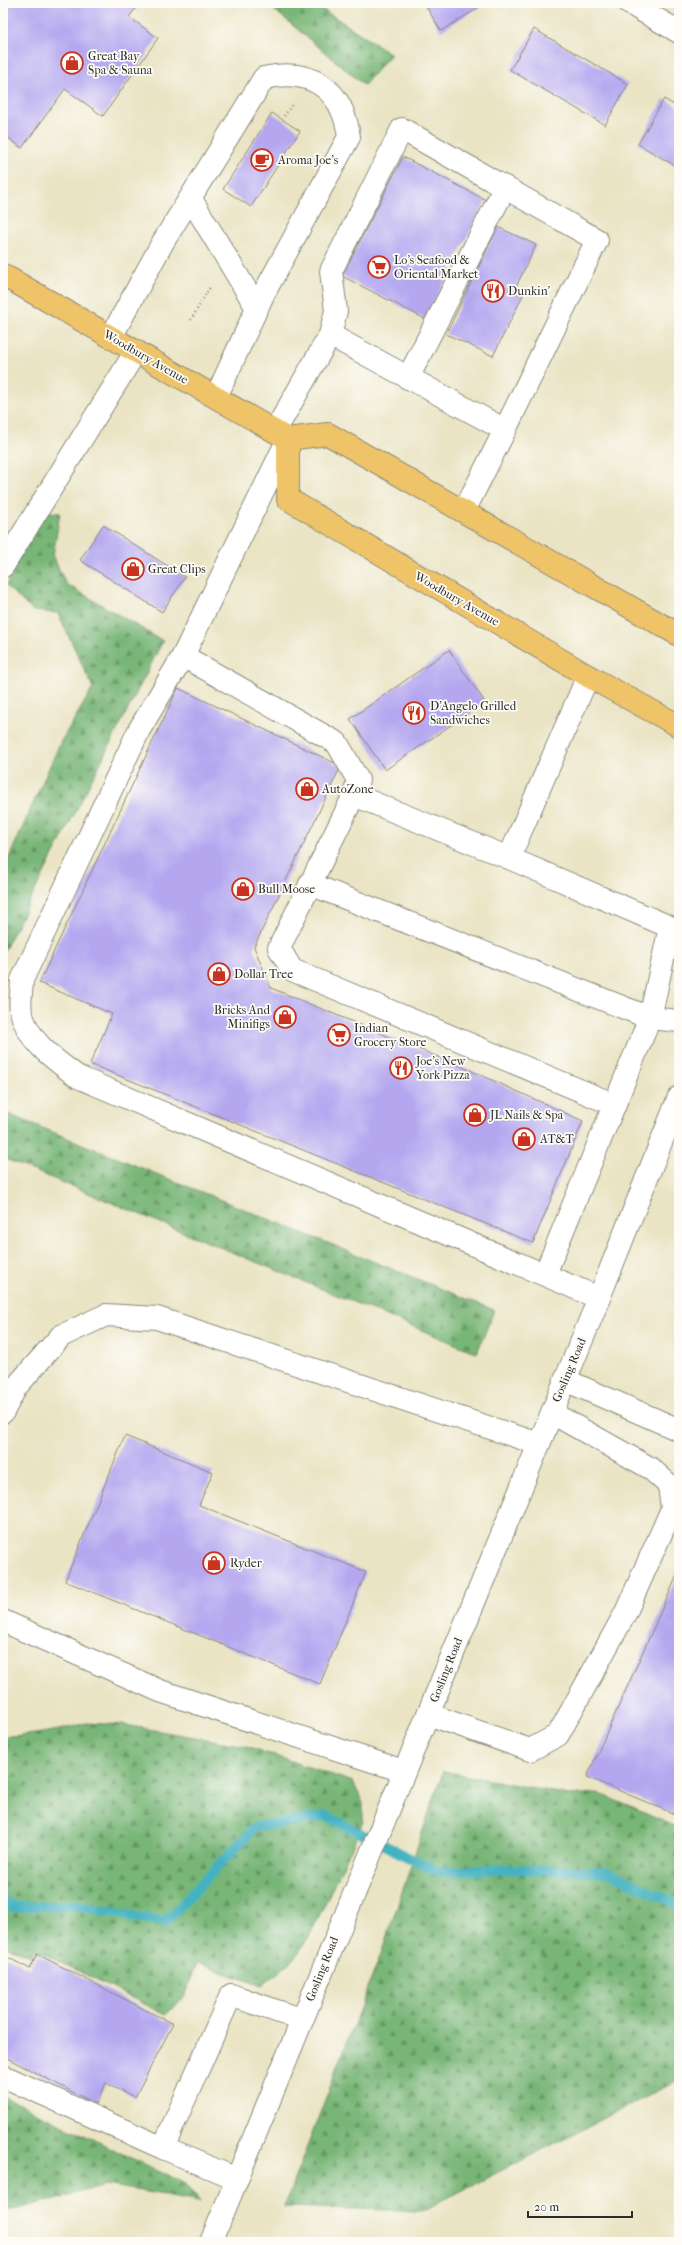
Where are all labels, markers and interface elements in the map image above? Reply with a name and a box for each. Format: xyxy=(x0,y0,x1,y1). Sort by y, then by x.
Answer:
place label: Great Bay Spa & Sauna xyxy=(88,49,153,77)
shop icon: Great Bay Spa & Sauna xyxy=(59,50,85,76)
cafe icon: Aroma Joe's xyxy=(249,147,275,173)
place label: Aroma Joe's xyxy=(277,153,339,167)
place label: Lo's Seafood & Oriental Market xyxy=(394,253,479,281)
supermarket icon: Lo's Seafood & Oriental Market xyxy=(366,254,392,280)
restaurant icon: Dunkin' xyxy=(480,278,506,304)
place label: Dunkin' xyxy=(508,284,551,298)
street label: Woodbury Avenue xyxy=(100,327,191,387)
shop icon: Great Clips xyxy=(120,556,146,582)
place label: Great Clips xyxy=(148,562,206,576)
street label: Woodbury Avenue xyxy=(411,569,502,629)
place label: D'Angelo Grilled Sandwiches xyxy=(430,699,517,727)
restaurant icon: D'Angelo Grilled Sandwiches xyxy=(401,700,427,726)
shop icon: AutoZone xyxy=(294,776,320,802)
place label: AutoZone xyxy=(321,782,374,796)
shop icon: Bull Moose xyxy=(230,876,256,902)
place label: Bull Moose xyxy=(258,882,315,896)
shop icon: Dollar Tree xyxy=(206,961,232,987)
place label: Dollar Tree xyxy=(234,967,293,981)
place label: Bricks And Minifigs xyxy=(214,1003,271,1031)
shop icon: Bricks And Minifigs xyxy=(272,1004,298,1030)
place label: Indian Grocery Store xyxy=(354,1021,426,1049)
supermarket icon: Indian Grocery Store xyxy=(326,1022,352,1048)
place label: Joe's New York Pizza xyxy=(415,1054,470,1082)
restaurant icon: Joe's New York Pizza xyxy=(388,1055,414,1081)
shop icon: JL Nails & Spa xyxy=(462,1102,488,1128)
place label: JL Nails & Spa xyxy=(489,1108,564,1122)
shop icon: AT&T xyxy=(511,1126,537,1152)
place label: AT&T xyxy=(539,1132,574,1146)
street label: Gosling Road xyxy=(549,1335,589,1404)
shop icon: Ryder xyxy=(201,1550,227,1576)
place label: Ryder xyxy=(230,1556,263,1570)
street label: Gosling Road xyxy=(427,1635,465,1704)
street label: Gosling Road xyxy=(303,1934,341,2003)
scale bar xyxy=(528,2193,632,2219)
text: 20 m xyxy=(534,2200,559,2214)

